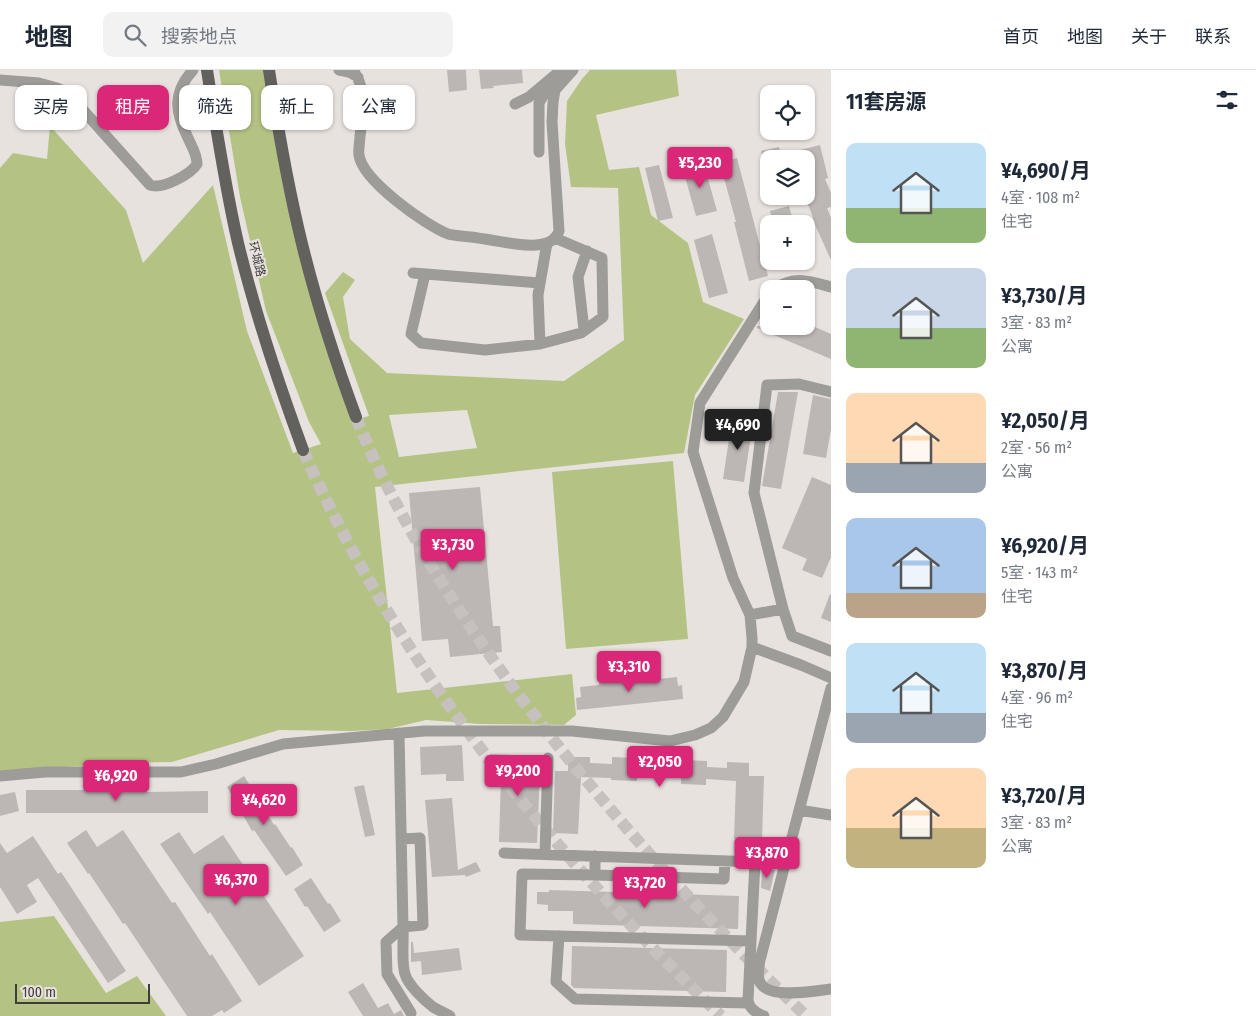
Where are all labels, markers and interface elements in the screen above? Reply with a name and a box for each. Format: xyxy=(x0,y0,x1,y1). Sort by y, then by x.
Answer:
search box xyxy=(103,12,453,57)
icon: search xyxy=(121,21,149,49)
text: 地图 xyxy=(25,23,73,51)
text: 搜索地点 xyxy=(161,25,237,48)
text: 首页 xyxy=(1003,26,1039,48)
text: 地图 xyxy=(1067,26,1103,48)
text: 关于 xyxy=(1131,26,1167,48)
text: 联系 xyxy=(1195,26,1231,48)
chip: 买房 xyxy=(15,85,87,130)
chip: 租房 xyxy=(97,85,169,130)
chip: 筛选 xyxy=(179,85,251,130)
chip: 新上 xyxy=(261,85,333,130)
chip: 公寓 xyxy=(343,85,415,130)
map controls xyxy=(760,85,815,335)
button: locate xyxy=(760,85,815,140)
icon: filters xyxy=(1213,86,1241,114)
text: 11套房源 xyxy=(846,89,926,115)
pin: ¥5,230 xyxy=(659,146,741,189)
button: layers xyxy=(760,150,815,205)
text: ¥5,230 xyxy=(678,153,722,172)
text: ¥4,690/月 xyxy=(1001,158,1091,184)
icon: home xyxy=(886,163,946,223)
text: 4室 · 108 m² xyxy=(1001,188,1080,207)
text: 住宅 xyxy=(1001,212,1033,231)
button: + xyxy=(760,215,815,270)
street label: 环城路 xyxy=(246,240,268,278)
button: − xyxy=(760,280,815,335)
text: ¥3,730/月 xyxy=(1001,283,1087,309)
icon: home xyxy=(886,288,946,348)
text: 3室 · 83 m² xyxy=(1001,313,1072,332)
text: 公寓 xyxy=(1001,337,1033,356)
pin: ¥4,690 xyxy=(697,408,779,451)
text: ¥2,050/月 xyxy=(1001,408,1090,434)
icon: home xyxy=(886,413,946,473)
text: ¥4,690 xyxy=(716,415,760,434)
text: 2室 · 56 m² xyxy=(1001,438,1072,457)
text: 公寓 xyxy=(1001,462,1033,481)
pin: ¥3,730 xyxy=(412,528,494,571)
text: ¥6,920/月 xyxy=(1001,533,1089,559)
text: ¥3,730 xyxy=(432,535,474,554)
icon: home xyxy=(886,538,946,598)
text: 5室 · 143 m² xyxy=(1001,563,1078,582)
text: 住宅 xyxy=(1001,587,1033,606)
pin: ¥3,310 xyxy=(588,650,670,693)
text: ¥3,310 xyxy=(608,657,650,676)
text: ¥3,870/月 xyxy=(1001,658,1088,684)
icon: home xyxy=(886,663,946,723)
text: 4室 · 96 m² xyxy=(1001,688,1073,707)
text: 住宅 xyxy=(1001,712,1033,731)
pin: ¥2,050 xyxy=(619,746,701,788)
text: ¥2,050 xyxy=(638,752,682,771)
pin: ¥9,200 xyxy=(477,754,559,797)
pin: ¥6,920 xyxy=(75,760,157,802)
text: ¥9,200 xyxy=(496,761,540,780)
text: ¥6,920 xyxy=(94,766,138,785)
text: ¥3,720/月 xyxy=(1001,783,1087,809)
pin: ¥4,620 xyxy=(223,784,305,826)
icon: home xyxy=(886,788,946,848)
text: ¥4,620 xyxy=(242,790,286,809)
text: 3室 · 83 m² xyxy=(1001,813,1072,832)
pin: ¥3,870 xyxy=(726,836,808,879)
text: 公寓 xyxy=(1001,837,1033,856)
text: ¥3,870 xyxy=(746,843,788,862)
pin: ¥6,370 xyxy=(195,864,277,906)
pin: ¥3,720 xyxy=(604,866,686,909)
text: ¥6,370 xyxy=(215,870,257,889)
text: ¥3,720 xyxy=(624,873,666,892)
scale bar xyxy=(15,981,150,1004)
text: 100 m xyxy=(22,984,56,1001)

